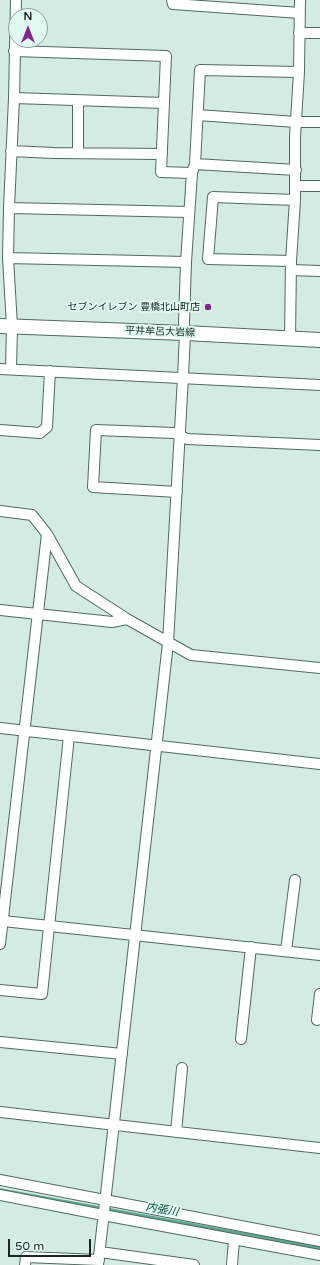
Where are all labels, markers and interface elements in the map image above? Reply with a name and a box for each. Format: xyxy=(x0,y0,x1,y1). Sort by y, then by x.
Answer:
north arrow xyxy=(8,8,48,48)
text: N xyxy=(24,10,32,23)
place label: セブンイレブン 豊橋北山町店 xyxy=(67,301,200,313)
marker: セブンイレブン 豊橋北山町店 xyxy=(203,302,213,312)
street label: 平井牟呂大岩線 xyxy=(125,325,195,339)
water label: 内張川 xyxy=(145,1201,179,1219)
scale bar xyxy=(10,1231,93,1257)
text: 50 m xyxy=(15,1239,44,1253)

